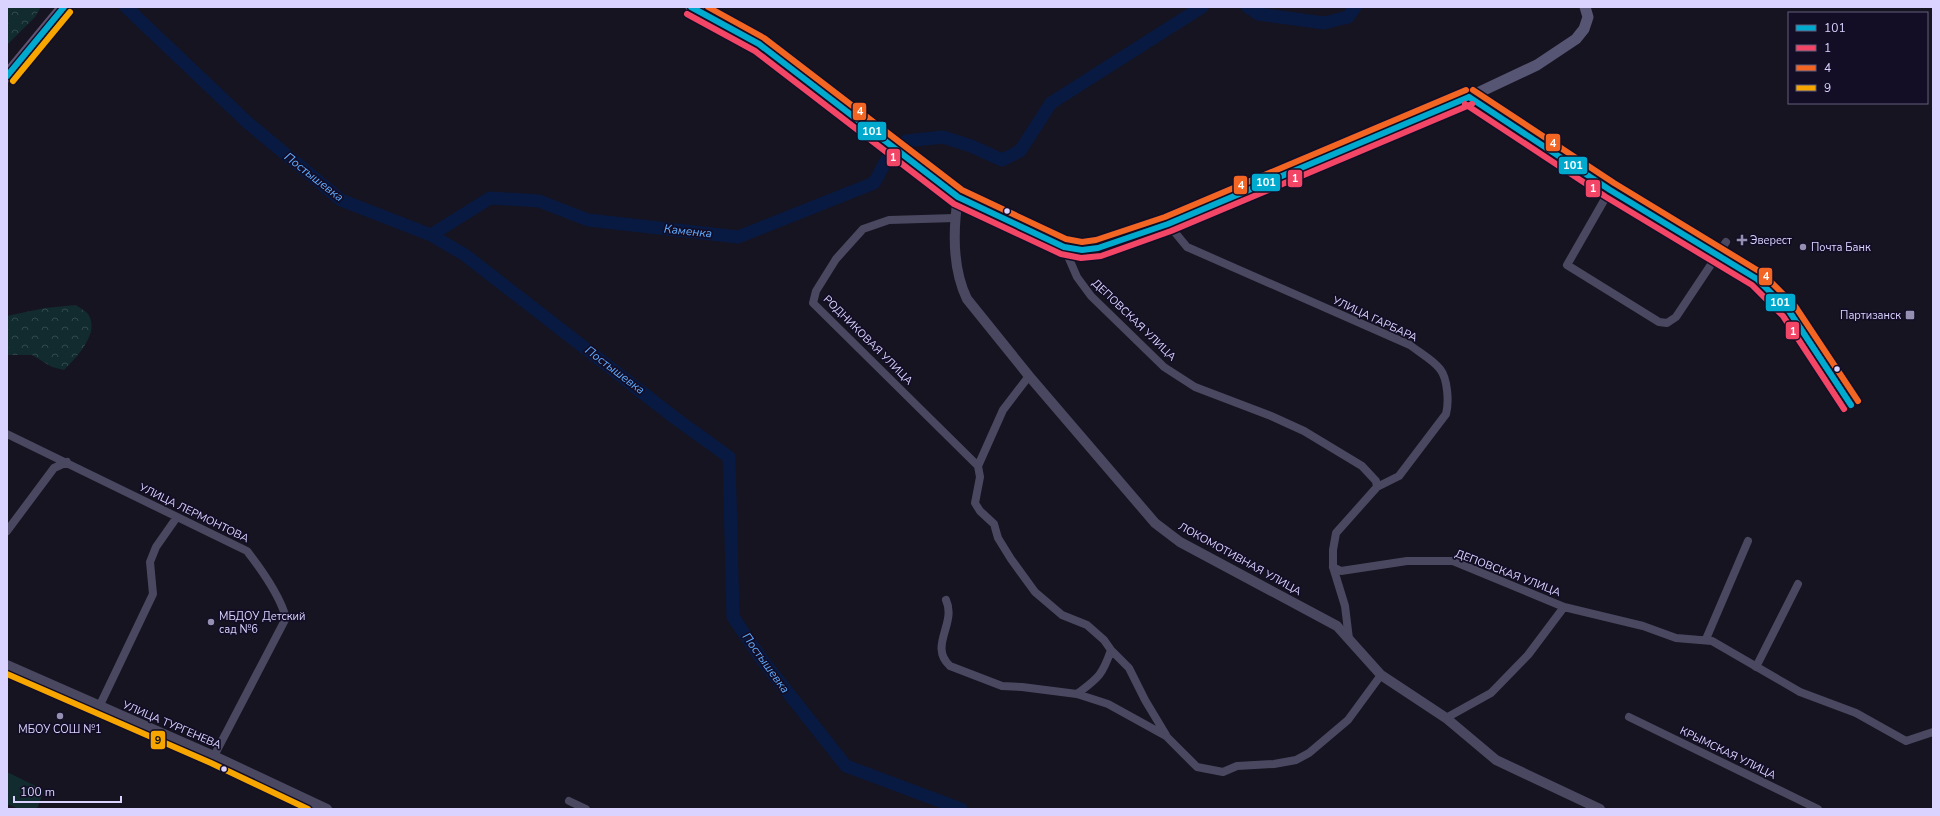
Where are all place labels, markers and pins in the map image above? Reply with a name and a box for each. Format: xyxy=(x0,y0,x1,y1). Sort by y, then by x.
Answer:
unlabelled marker xyxy=(1002,206,1012,216)
place label: Эверест xyxy=(1750,233,1792,248)
marker: Эверест xyxy=(1737,235,1747,245)
place label: Почта Банк xyxy=(1811,240,1871,255)
marker: Почта Банк xyxy=(1798,242,1808,252)
place label: Партизанск xyxy=(1840,308,1901,323)
marker: Партизанск xyxy=(1904,309,1916,321)
unlabelled marker xyxy=(1832,364,1842,374)
place label: МБДОУ Детский сад №6 xyxy=(219,609,305,637)
marker: МБДОУ Детский сад №6 xyxy=(206,617,216,627)
marker: МБОУ СОШ №1 xyxy=(55,711,65,721)
place label: МБОУ СОШ №1 xyxy=(18,722,102,737)
unlabelled marker xyxy=(219,764,229,774)

